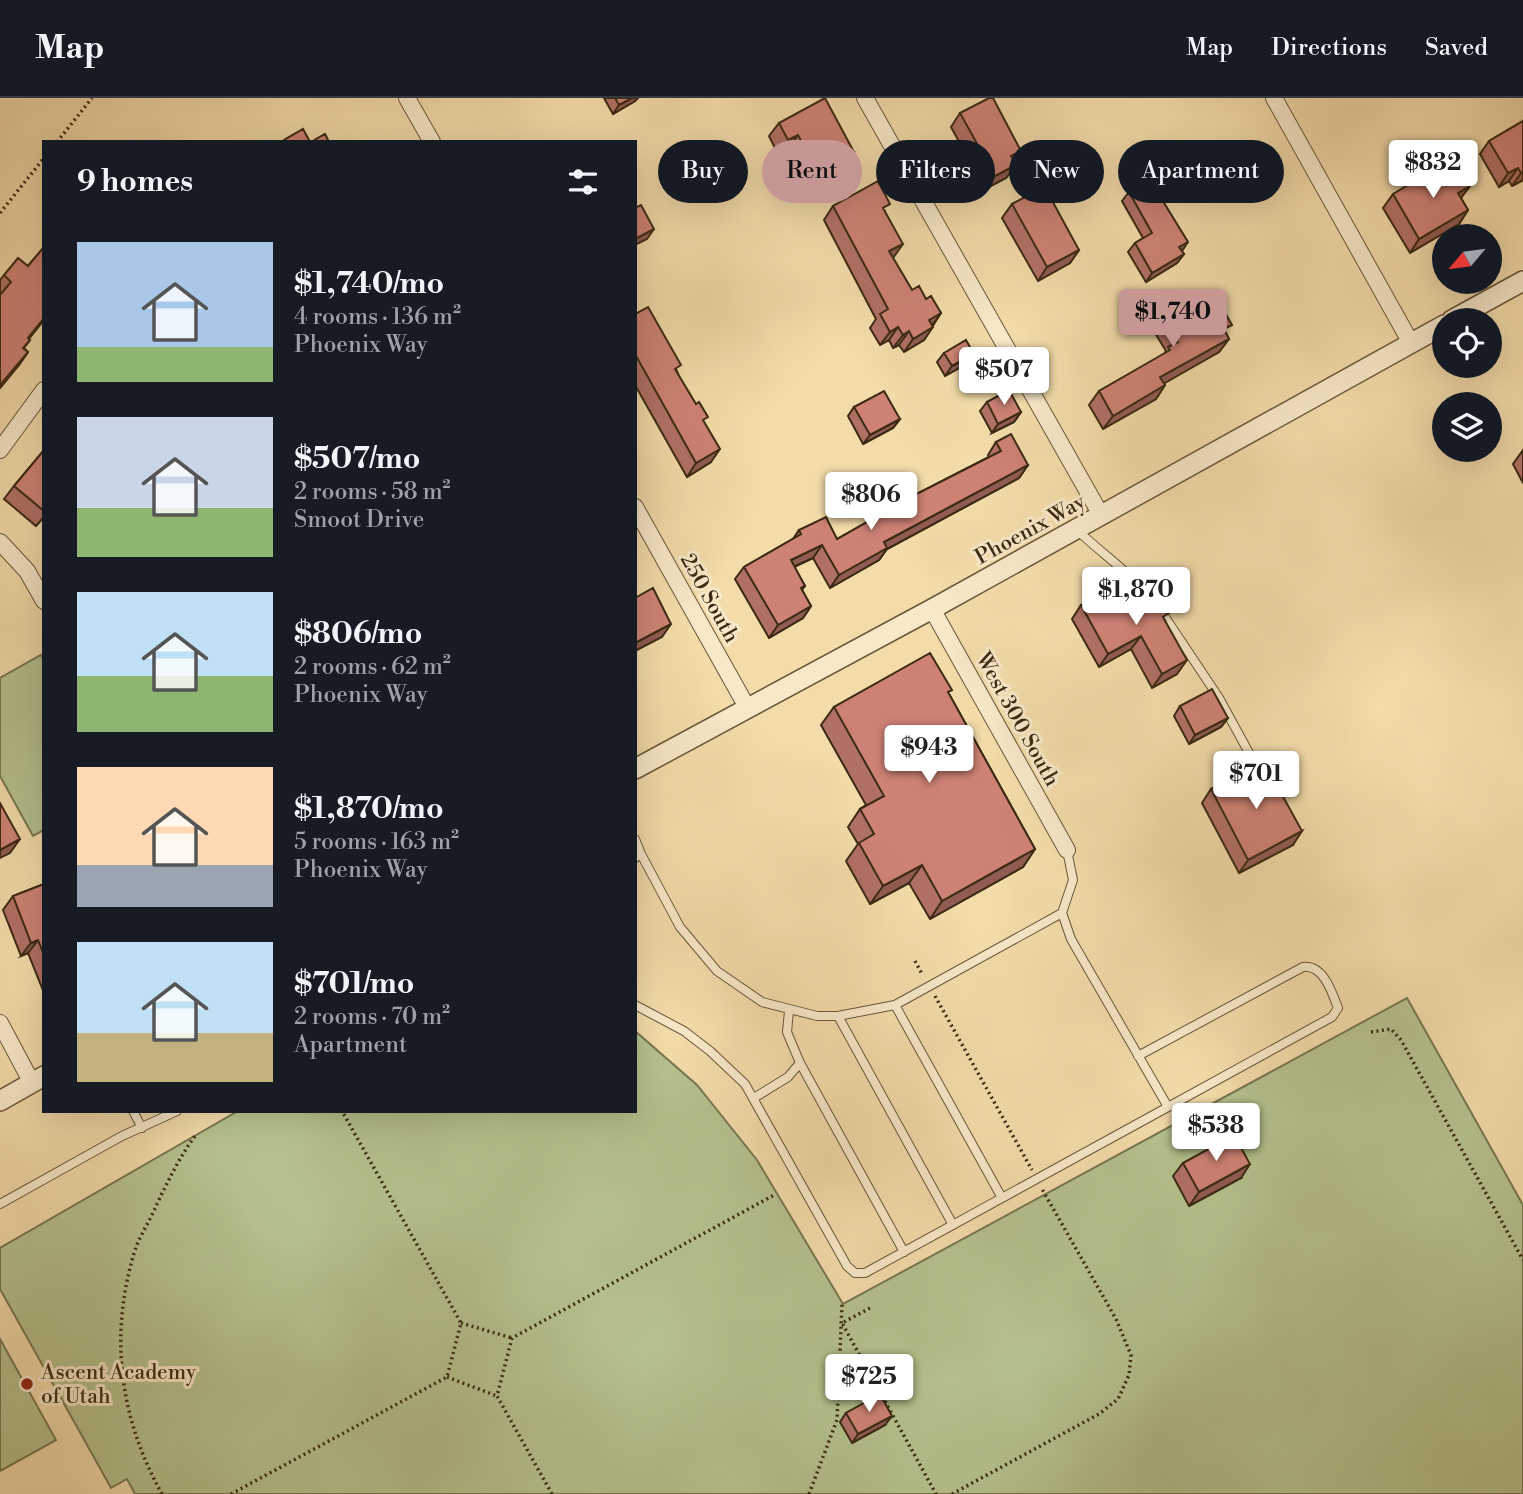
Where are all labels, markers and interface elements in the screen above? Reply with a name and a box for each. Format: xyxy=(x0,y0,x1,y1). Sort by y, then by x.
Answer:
text: Map xyxy=(35,28,104,69)
text: Map xyxy=(1186,33,1233,63)
text: Directions xyxy=(1271,33,1387,63)
text: Saved xyxy=(1425,33,1488,63)
chip: Buy xyxy=(658,140,748,203)
chip: Rent xyxy=(762,140,862,203)
chip: Filters xyxy=(876,140,995,203)
chip: New xyxy=(1009,140,1104,203)
chip: Apartment xyxy=(1118,140,1284,203)
pin: $832 xyxy=(1392,140,1474,200)
text: $832 xyxy=(1405,149,1461,177)
text: 9 homes xyxy=(77,163,193,201)
icon: filters xyxy=(564,163,602,201)
north arrow xyxy=(1432,224,1502,294)
map controls xyxy=(1432,224,1502,462)
text: $1,740/mo xyxy=(294,265,444,303)
icon: home xyxy=(133,270,217,354)
pin: $1,740 xyxy=(1116,289,1230,349)
text: $1,740 xyxy=(1135,298,1211,326)
text: 4 rooms · 136 m² xyxy=(294,303,461,331)
button: locate xyxy=(1432,308,1502,378)
text: Phoenix Way xyxy=(294,331,428,359)
pin: $507 xyxy=(963,348,1045,407)
text: $507 xyxy=(975,356,1033,384)
button: layers xyxy=(1432,392,1502,462)
text: $507/mo xyxy=(294,440,420,478)
icon: home xyxy=(133,445,217,529)
pin: $806 xyxy=(830,472,912,532)
text: 2 rooms · 58 m² xyxy=(294,478,451,506)
text: $806 xyxy=(841,481,901,509)
street label: Phoenix Way xyxy=(971,489,1091,571)
text: Smoot Drive xyxy=(294,506,424,534)
street label: 250 South xyxy=(674,549,744,648)
pin: $1,870 xyxy=(1079,568,1193,627)
text: $1,870 xyxy=(1098,576,1174,604)
text: $806/mo xyxy=(294,615,422,653)
icon: home xyxy=(133,620,217,704)
street label: West 300 South xyxy=(969,647,1065,791)
text: 2 rooms · 62 m² xyxy=(294,653,451,681)
text: Phoenix Way xyxy=(294,681,428,709)
pin: $943 xyxy=(888,726,970,785)
text: $943 xyxy=(900,734,958,762)
pin: $701 xyxy=(1215,752,1297,811)
text: $701 xyxy=(1229,760,1283,788)
text: $1,870/mo xyxy=(294,790,444,828)
icon: home xyxy=(133,795,217,879)
text: 5 rooms · 163 m² xyxy=(294,828,459,856)
text: Phoenix Way xyxy=(294,856,428,884)
text: $701/mo xyxy=(294,965,414,1003)
icon: home xyxy=(133,970,217,1054)
text: 2 rooms · 70 m² xyxy=(294,1003,450,1031)
text: Apartment xyxy=(294,1031,407,1059)
pin: $538 xyxy=(1175,1104,1257,1163)
text: $538 xyxy=(1188,1112,1244,1140)
pin: $725 xyxy=(828,1354,910,1414)
place label: Ascent Academy of Utah xyxy=(40,1360,197,1410)
text: $725 xyxy=(841,1363,897,1391)
marker: Ascent Academy of Utah xyxy=(19,1376,35,1392)

